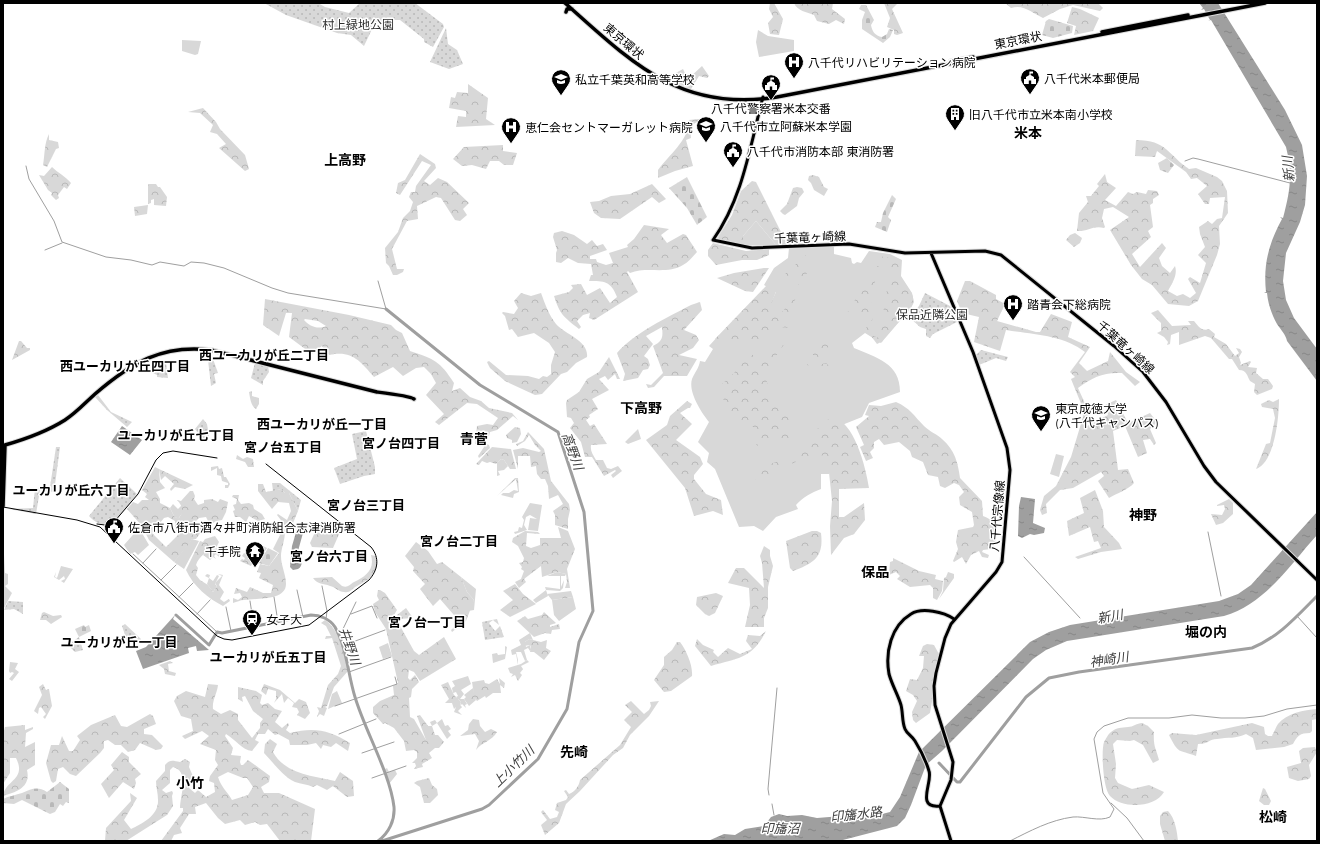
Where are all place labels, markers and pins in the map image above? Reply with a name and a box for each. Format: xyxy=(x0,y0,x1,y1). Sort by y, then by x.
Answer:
hospital icon: 八千代リハビリテーション病院 xyxy=(783,51,805,79)
place label: 八千代リハビリテーション病院 xyxy=(808,55,976,70)
public building icon: 八千代米本郵便局 xyxy=(1019,67,1041,95)
school or university icon: 私立千葉英和高等学校 xyxy=(550,68,572,96)
place label: 八千代米本郵便局 xyxy=(1044,71,1140,86)
place label: 私立千葉英和高等学校 xyxy=(575,72,695,87)
public building icon: 八千代警察署米本交番 xyxy=(760,73,782,101)
place label: 八千代警察署米本交番 xyxy=(711,101,831,116)
building icon: 旧八千代市立米本南小学校 xyxy=(944,103,966,131)
place label: 旧八千代市立米本南小学校 xyxy=(969,107,1113,122)
school or university icon: 八千代市立阿蘇米本学園 xyxy=(695,115,717,143)
hospital icon: 恵仁会セントマーガレット病院 xyxy=(500,116,522,144)
place label: 八千代市立阿蘇米本学園 xyxy=(720,119,852,134)
place label: 恵仁会セントマーガレット病院 xyxy=(525,120,693,135)
public building icon: 八千代市消防本部 東消防署 xyxy=(722,140,744,168)
place label: 八千代市消防本部 東消防署 xyxy=(747,144,894,159)
hospital icon: 踏青会下総病院 xyxy=(1002,293,1024,321)
place label: 踏青会下総病院 xyxy=(1027,297,1111,312)
place label: 東京成徳大学 (八千代キャンパス) xyxy=(1055,401,1159,430)
school or university icon: 東京成徳大学 (八千代キャンパス) xyxy=(1030,404,1052,432)
public building icon: 佐倉市八街市酒々井町消防組合志津消防署 xyxy=(103,516,125,544)
place label: 佐倉市八街市酒々井町消防組合志津消防署 xyxy=(128,520,356,535)
temple icon: 千手院 xyxy=(244,540,266,568)
place label: 千手院 xyxy=(205,544,241,559)
station icon: 女子大 xyxy=(241,608,263,636)
place label: 女子大 xyxy=(266,612,302,627)

